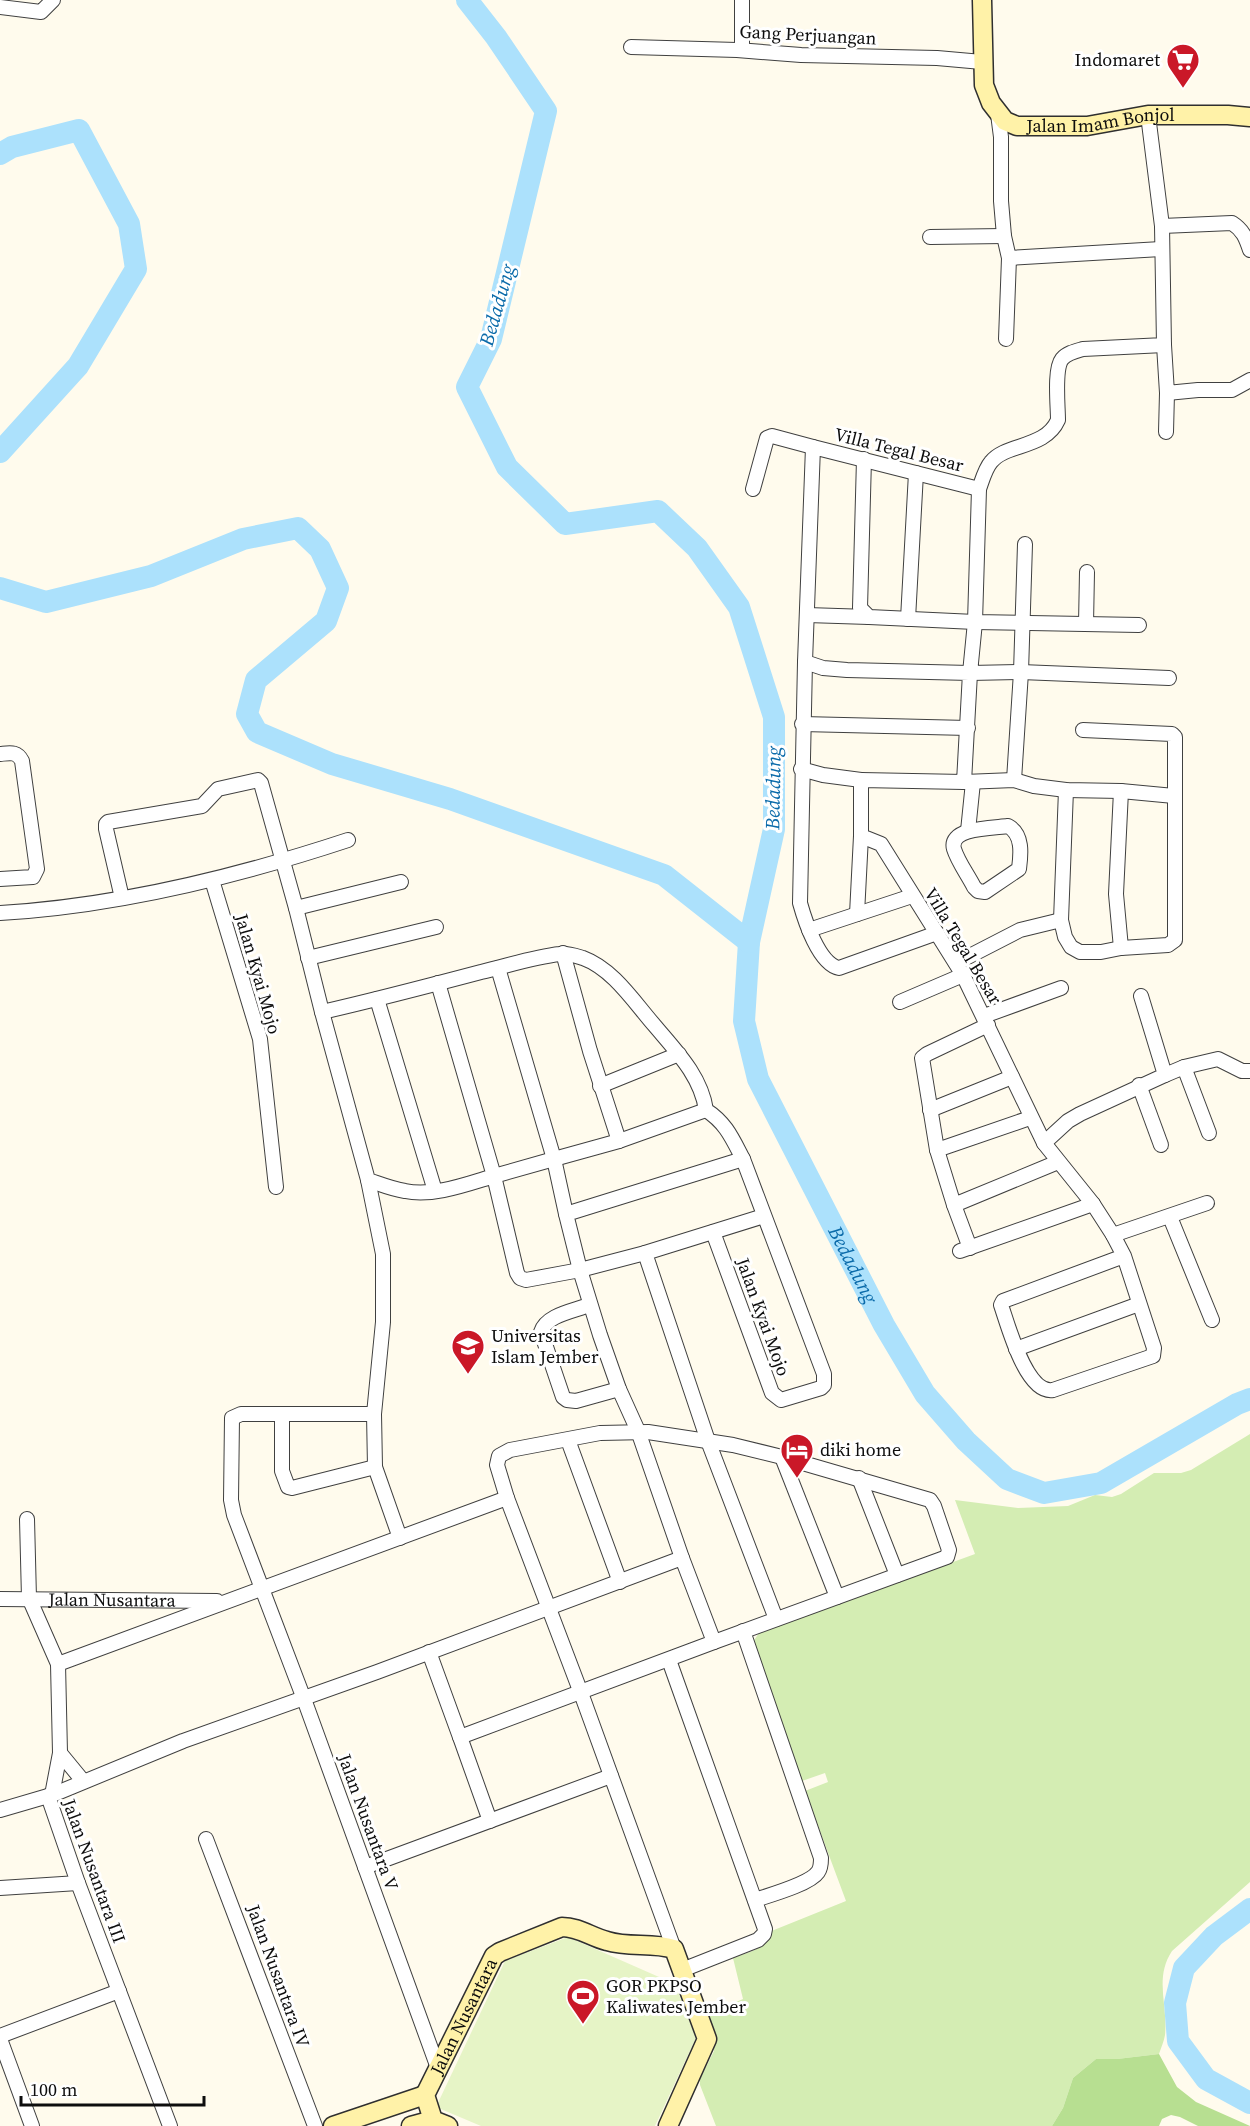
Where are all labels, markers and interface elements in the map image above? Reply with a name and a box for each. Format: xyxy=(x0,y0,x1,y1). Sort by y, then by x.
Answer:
street label: Gang Perjuangan xyxy=(739,18,877,51)
supermarket icon: Indomaret xyxy=(1165,42,1201,89)
place label: Indomaret xyxy=(1075,47,1160,72)
street label: Jalan Imam Bonjol xyxy=(1025,102,1175,138)
water label: Bedadung xyxy=(472,260,522,350)
street label: Villa Tegal Besar xyxy=(832,421,967,478)
water label: Bedadung xyxy=(758,745,788,831)
street label: Villa Tegal Besar xyxy=(919,883,1008,1009)
street label: Jalan Kyai Mojo xyxy=(229,910,288,1037)
water label: Bedadung xyxy=(821,1220,885,1310)
street label: Jalan Kyai Mojo xyxy=(730,1253,796,1380)
place label: Universitas Islam Jember xyxy=(491,1323,599,1369)
school or university icon: Universitas Islam Jember xyxy=(450,1328,486,1375)
hotel icon: diki home xyxy=(779,1432,815,1479)
place label: diki home xyxy=(820,1437,901,1462)
street label: Jalan Nusantara xyxy=(47,1586,177,1613)
street label: Jalan Nusantara V xyxy=(332,1749,405,1893)
street label: Jalan Nusantara III xyxy=(56,1794,132,1946)
street label: Jalan Nusantara IV xyxy=(241,1900,316,2051)
street label: Jalan Nusantara xyxy=(424,1953,503,2080)
place label: GOR PKPSO Kaliwates Jember xyxy=(606,1973,746,2019)
sports icon: GOR PKPSO Kaliwates Jember xyxy=(565,1978,601,2025)
scale bar xyxy=(21,2069,204,2107)
text: 100 m xyxy=(30,2077,77,2102)

